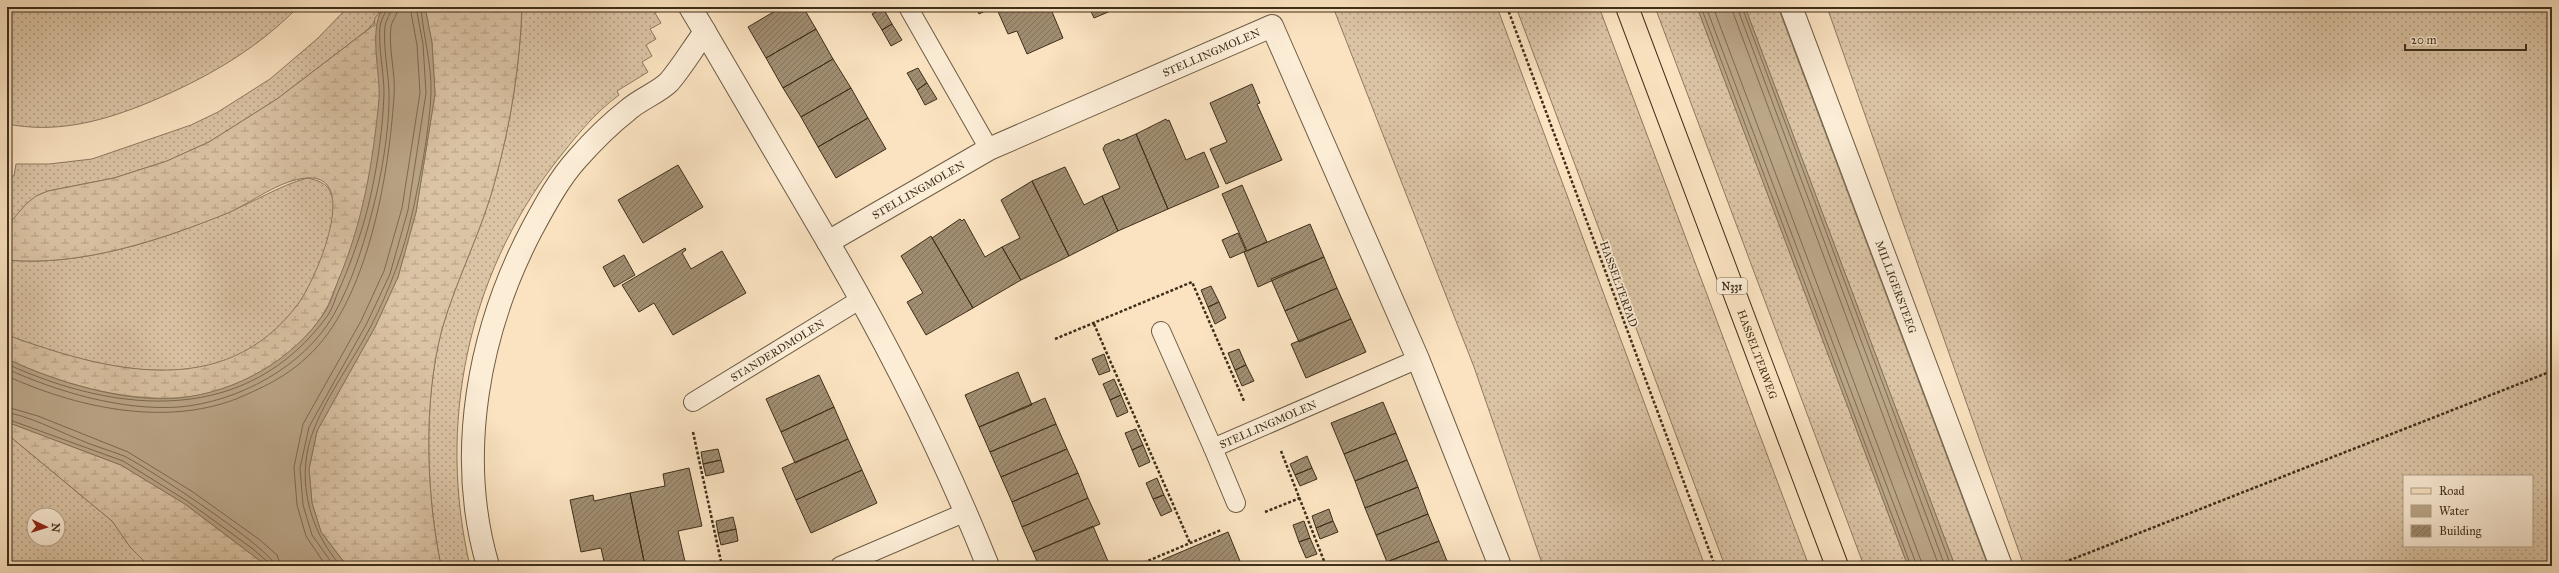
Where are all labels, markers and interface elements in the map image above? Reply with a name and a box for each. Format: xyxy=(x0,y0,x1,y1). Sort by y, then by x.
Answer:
street label: STELLINGMOLEN xyxy=(1161,26,1262,80)
scale bar xyxy=(2405,26,2526,52)
text: 20 m xyxy=(2411,33,2437,47)
street label: STELLINGMOLEN xyxy=(870,158,967,222)
street label: HASSELTERPAD xyxy=(1597,239,1640,329)
street label: MILLIGERSTEEG xyxy=(1872,239,1919,335)
road number: N331 xyxy=(1717,278,1747,294)
street label: HASSELTERWEG xyxy=(1734,308,1780,401)
street label: STANDERDMOLEN xyxy=(728,317,827,384)
street label: STELLINGMOLEN xyxy=(1218,398,1319,451)
legend xyxy=(2403,475,2533,547)
text: Road xyxy=(2439,484,2465,498)
text: Water xyxy=(2439,504,2469,518)
north arrow xyxy=(26,507,66,547)
text: N xyxy=(49,523,62,533)
text: Building xyxy=(2439,524,2482,539)

